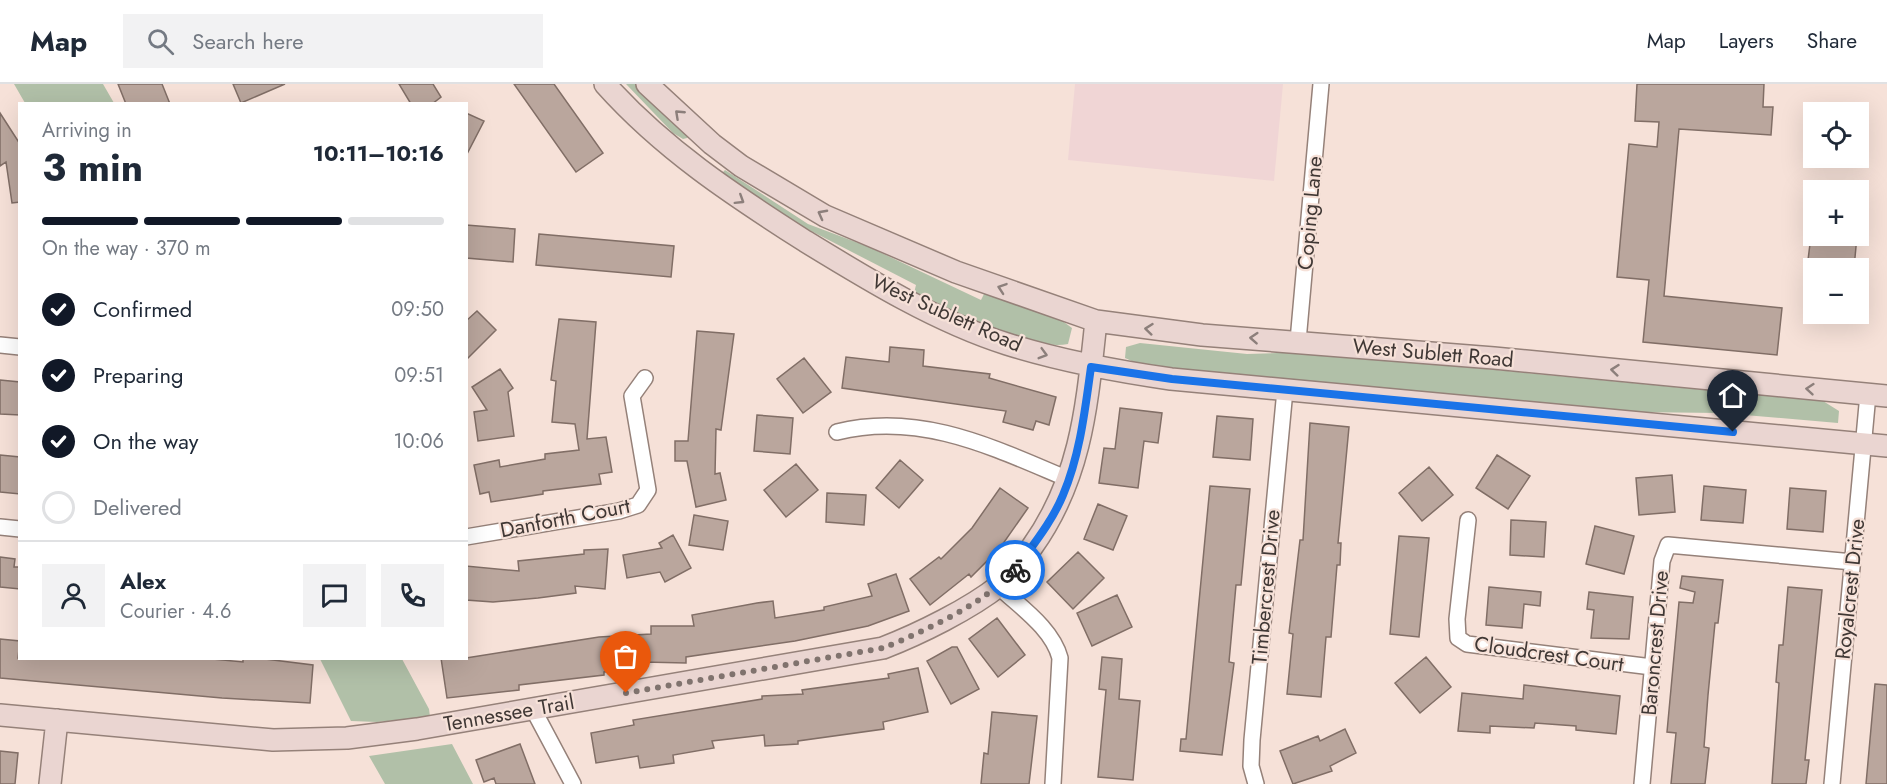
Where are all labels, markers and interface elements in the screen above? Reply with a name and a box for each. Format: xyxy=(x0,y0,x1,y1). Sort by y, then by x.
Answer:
search box xyxy=(123,14,543,68)
text: Map xyxy=(30,21,87,62)
icon: search xyxy=(144,25,177,58)
text: Search here xyxy=(192,25,304,57)
text: Map xyxy=(1647,26,1686,56)
text: Layers xyxy=(1719,26,1774,56)
text: Share xyxy=(1807,26,1857,56)
map controls xyxy=(1803,102,1869,324)
button: locate xyxy=(1803,102,1869,168)
one-way arrow xyxy=(676,110,686,121)
text: Arriving in xyxy=(42,116,132,145)
text: 10:11–10:16 xyxy=(313,137,444,169)
text: 3 min xyxy=(42,139,143,196)
street label: Coping Lane xyxy=(1290,155,1330,271)
button: + xyxy=(1803,180,1869,246)
one-way arrow xyxy=(734,192,744,204)
one-way arrow xyxy=(817,210,828,221)
text: On the way · 370 m xyxy=(42,234,211,263)
button: − xyxy=(1803,258,1869,324)
street label: West Sublett Road xyxy=(867,266,1027,360)
one-way arrow xyxy=(997,283,1008,296)
icon: check xyxy=(42,293,75,326)
text: Confirmed xyxy=(93,293,192,325)
text: 09:50 xyxy=(391,295,444,324)
one-way arrow xyxy=(1144,323,1154,336)
street label: West Sublett Road xyxy=(1351,331,1515,375)
one-way arrow xyxy=(1249,332,1258,345)
one-way arrow xyxy=(1038,347,1048,359)
icon: check xyxy=(42,359,75,392)
text: Preparing xyxy=(93,359,184,391)
text: 09:51 xyxy=(394,361,444,390)
one-way arrow xyxy=(1611,364,1620,377)
pin xyxy=(1707,370,1758,432)
icon: home xyxy=(1716,379,1749,412)
one-way arrow xyxy=(1805,383,1814,396)
icon: check xyxy=(42,425,75,458)
text: On the way xyxy=(93,425,198,457)
text: 10:06 xyxy=(393,427,444,456)
text: Delivered xyxy=(93,491,182,523)
street label: Danforth Court xyxy=(498,491,632,545)
street label: Timbercrest Drive xyxy=(1244,508,1288,666)
street label: Royalcrest Drive xyxy=(1828,517,1872,661)
courier xyxy=(985,540,1045,600)
icon: bike xyxy=(999,554,1032,587)
button: person xyxy=(42,564,105,627)
button: chat xyxy=(303,564,366,627)
button: phone xyxy=(381,564,444,627)
text: Alex xyxy=(120,565,166,597)
street label: Baroncrest Drive xyxy=(1634,569,1676,717)
text: Courier · 4.6 xyxy=(120,597,232,626)
street label: Cloudcrest Court xyxy=(1472,629,1626,679)
pin xyxy=(600,631,651,693)
icon: bag xyxy=(609,640,642,673)
street label: Tennessee Trail xyxy=(441,687,577,739)

